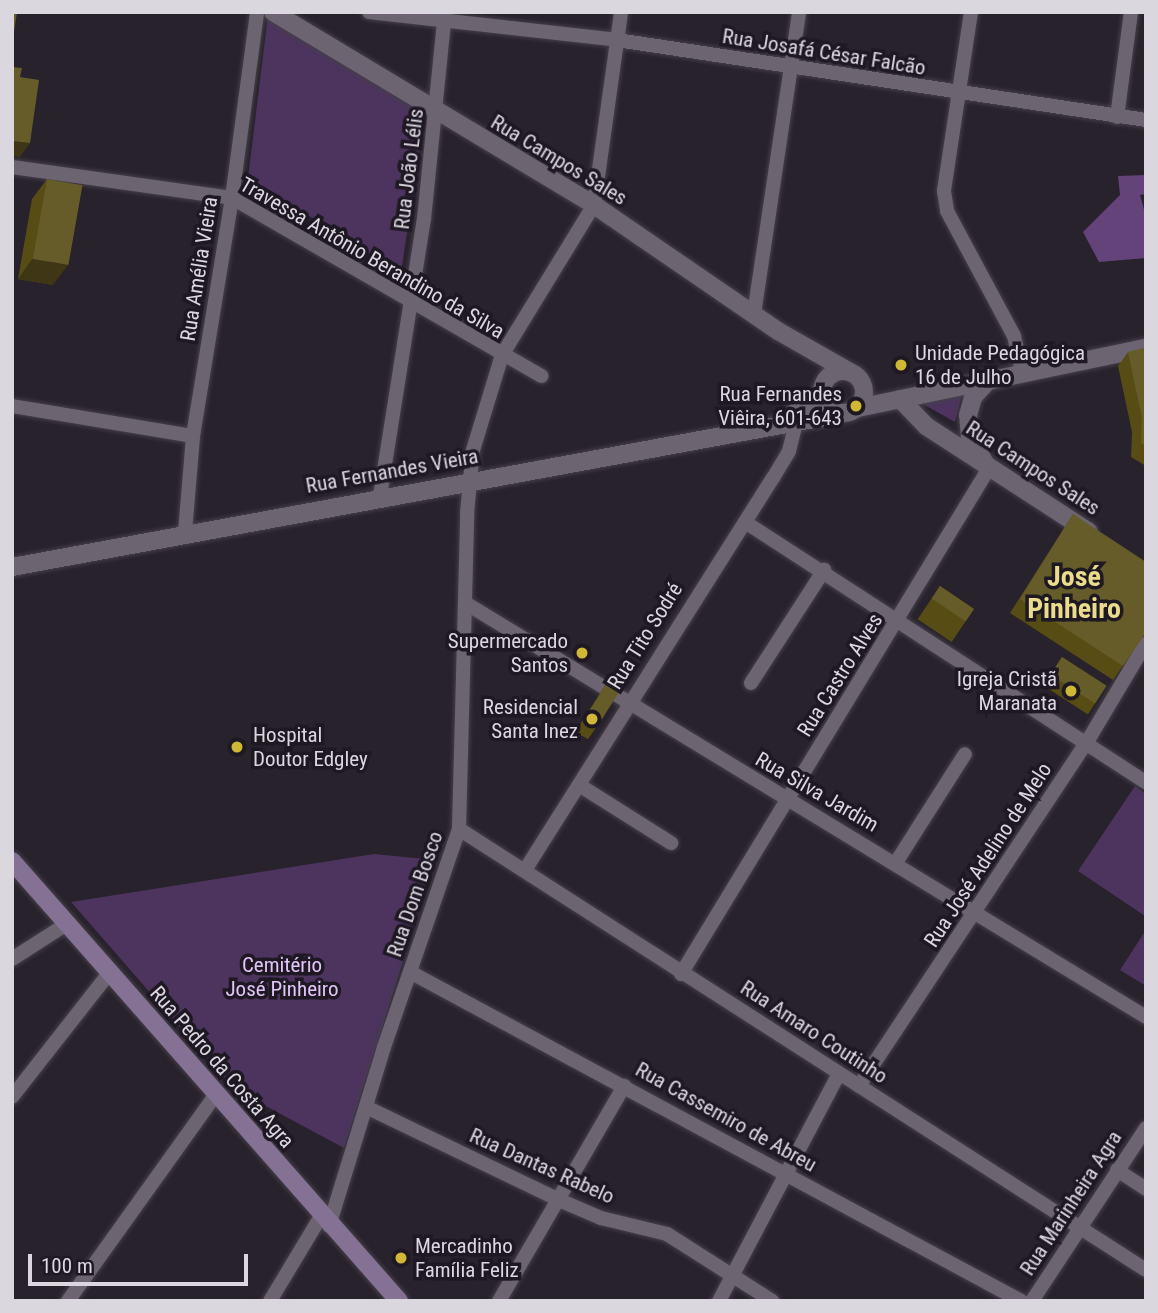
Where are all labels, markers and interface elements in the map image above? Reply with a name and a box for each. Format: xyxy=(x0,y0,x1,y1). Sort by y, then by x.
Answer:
street label: Rua Josafá César Falcão xyxy=(721,23,927,81)
street label: Rua João Lélis xyxy=(389,107,429,231)
street label: Rua Campos Sales xyxy=(486,109,632,211)
street label: Travessa Antônio Berandino da Silva xyxy=(235,172,509,344)
street label: Rua Amélia Vieira xyxy=(175,195,223,343)
place label: Unidade Pedagógica 16 de Julho xyxy=(915,340,1085,390)
marker: Unidade Pedagógica 16 de Julho xyxy=(893,357,909,373)
place label: Rua Fernandes Viêira, 601-643 xyxy=(718,381,842,431)
marker: Rua Fernandes Viêira, 601-643 xyxy=(848,398,864,414)
street label: Rua Campos Sales xyxy=(961,415,1105,521)
street label: Rua Fernandes Vieira xyxy=(304,443,480,499)
district label: José Pinheiro xyxy=(1027,560,1121,626)
street label: Rua Tito Sodré xyxy=(602,578,688,694)
street label: Rua Castro Alves xyxy=(792,609,888,741)
place label: Supermercado Santos xyxy=(448,628,568,678)
marker: Supermercado Santos xyxy=(574,645,590,661)
place label: Igreja Cristã Maranata xyxy=(957,666,1057,716)
marker: Igreja Cristã Maranata xyxy=(1063,683,1079,699)
place label: Residencial Santa Inez xyxy=(483,694,578,744)
marker: Residencial Santa Inez xyxy=(584,711,600,727)
place label: Hospital Doutor Edgley xyxy=(253,722,368,772)
marker: Hospital Doutor Edgley xyxy=(227,737,247,757)
street label: Rua Silva Jardim xyxy=(751,747,883,837)
street label: Rua José Adelino de Melo xyxy=(919,758,1057,952)
street label: Rua Dom Bosco xyxy=(382,828,448,960)
park label: Cemitério José Pinheiro xyxy=(225,952,339,1002)
street label: Rua Amaro Coutinho xyxy=(736,975,892,1089)
street label: Rua Pedro da Costa Agra xyxy=(145,981,299,1153)
street label: Rua Cassemiro de Abreu xyxy=(631,1057,821,1177)
street label: Rua Dantas Rabelo xyxy=(466,1123,618,1209)
street label: Rua Marinheira Agra xyxy=(1015,1126,1127,1280)
place label: Mercadinho Família Feliz xyxy=(415,1233,519,1283)
scale bar xyxy=(32,1240,252,1284)
marker: Mercadinho Família Feliz xyxy=(393,1250,409,1266)
text: 100 m xyxy=(41,1254,93,1278)

